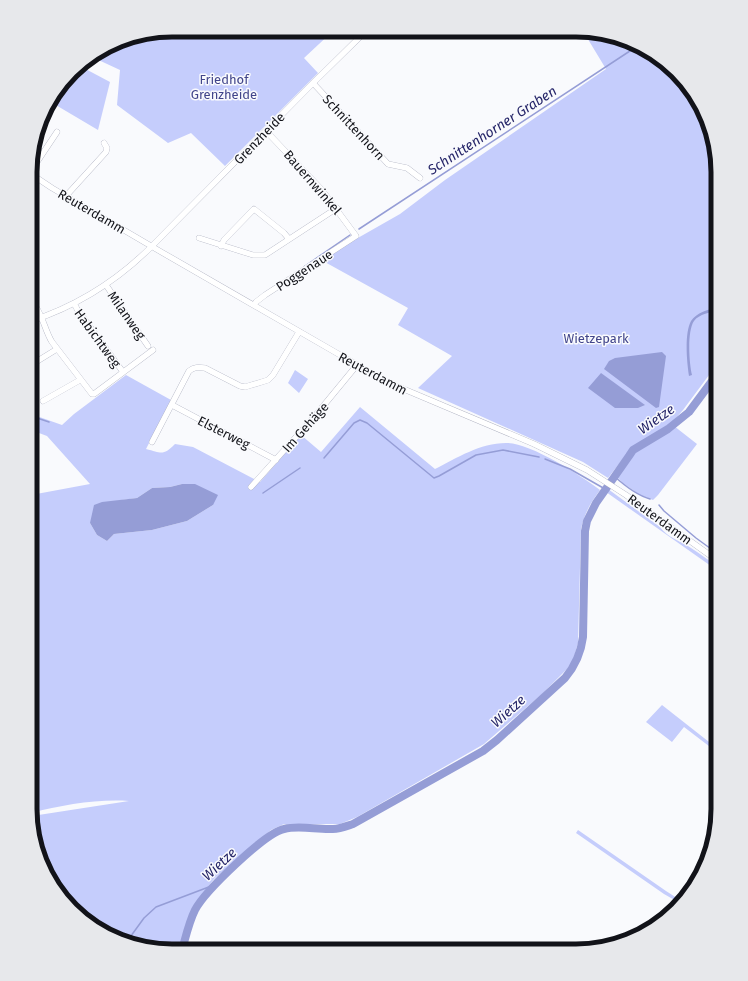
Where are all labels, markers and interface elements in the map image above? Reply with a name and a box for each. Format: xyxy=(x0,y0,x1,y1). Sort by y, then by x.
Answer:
park label: Friedhof Grenzheide xyxy=(191,72,257,102)
water label: Schnittenhorner Graben xyxy=(424,82,560,179)
street label: Schnittenhorn xyxy=(320,92,388,163)
street label: Grenzheide xyxy=(231,109,288,167)
street label: Bauernwinkel xyxy=(281,147,345,218)
street label: Reuterdamm xyxy=(55,186,128,237)
street label: Poggenaue xyxy=(273,247,335,294)
street label: Milanweg xyxy=(105,288,149,342)
street label: Habichtweg xyxy=(71,306,124,371)
park label: Wietzepark xyxy=(563,331,629,346)
street label: Reuterdamm xyxy=(336,349,410,398)
street label: Im Gehäge xyxy=(279,399,332,455)
water label: Wietze xyxy=(635,401,678,438)
street label: Elsterweg xyxy=(195,413,253,452)
street label: Reuterdamm xyxy=(625,491,695,548)
water label: Wietze xyxy=(487,691,529,731)
water label: Wietze xyxy=(199,844,240,884)

